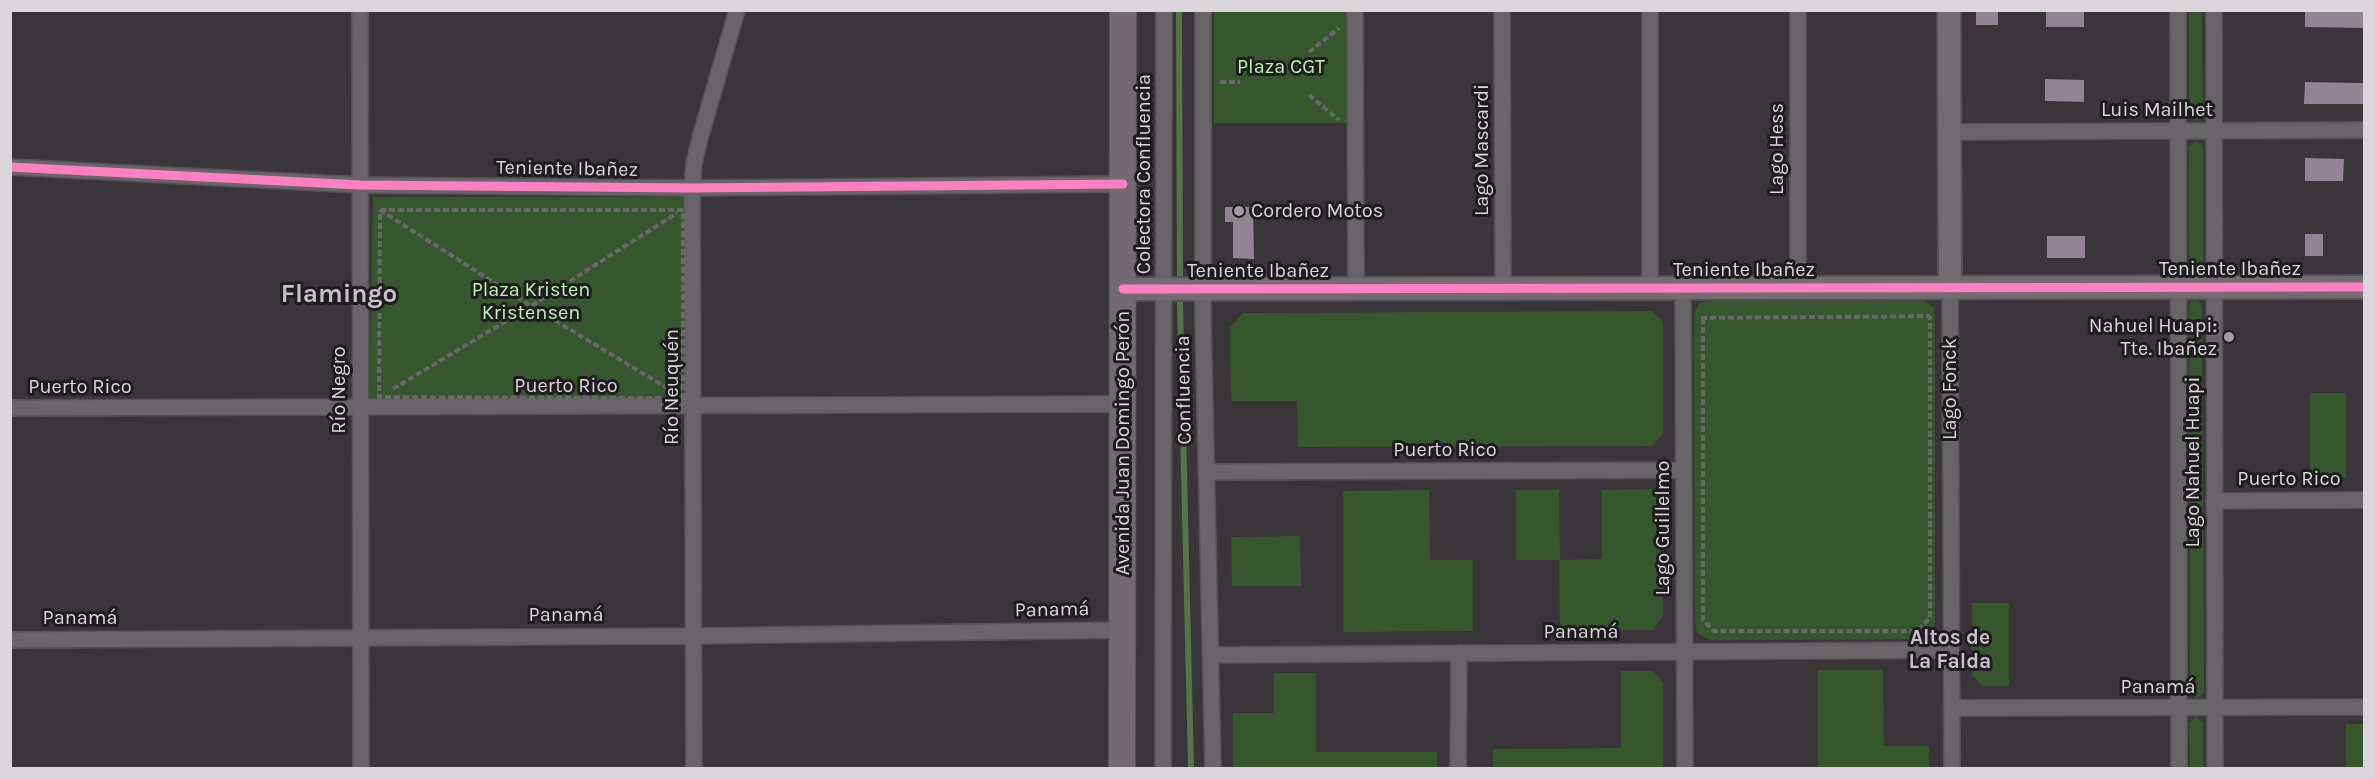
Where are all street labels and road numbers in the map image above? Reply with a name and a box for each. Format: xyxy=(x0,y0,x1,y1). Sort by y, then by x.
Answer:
street label: Colectora Confluencia xyxy=(1132,74,1156,274)
street label: Lago Mascardi xyxy=(1470,84,1494,216)
street label: Luis Mailhet xyxy=(2101,98,2213,122)
street label: Lago Hess xyxy=(1765,103,1789,195)
street label: Teniente Ibañez xyxy=(496,156,638,182)
street label: Teniente Ibañez xyxy=(2159,257,2301,281)
street label: Teniente Ibañez xyxy=(1673,258,1815,282)
street label: Teniente Ibañez xyxy=(1187,259,1329,283)
street label: Avenida Juan Domingo Perón xyxy=(1111,311,1135,575)
street label: Río Neuquén xyxy=(660,329,684,445)
street label: Confluencia xyxy=(1171,335,1197,445)
street label: Lago Fonck xyxy=(1938,338,1962,440)
street label: Río Negro xyxy=(327,346,351,434)
street label: Puerto Rico xyxy=(514,374,618,398)
street label: Puerto Rico xyxy=(28,375,132,399)
street label: Lago Nahuel Huapi xyxy=(2181,377,2205,547)
street label: Puerto Rico xyxy=(1393,438,1497,462)
street label: Lago Guillelmo xyxy=(1651,461,1675,595)
street label: Puerto Rico xyxy=(2237,467,2341,491)
street label: Panamá xyxy=(1014,597,1090,623)
street label: Panamá xyxy=(529,603,603,627)
street label: Panamá xyxy=(43,606,117,630)
street label: Panamá xyxy=(1544,620,1618,644)
street label: Panamá xyxy=(2121,675,2195,699)

